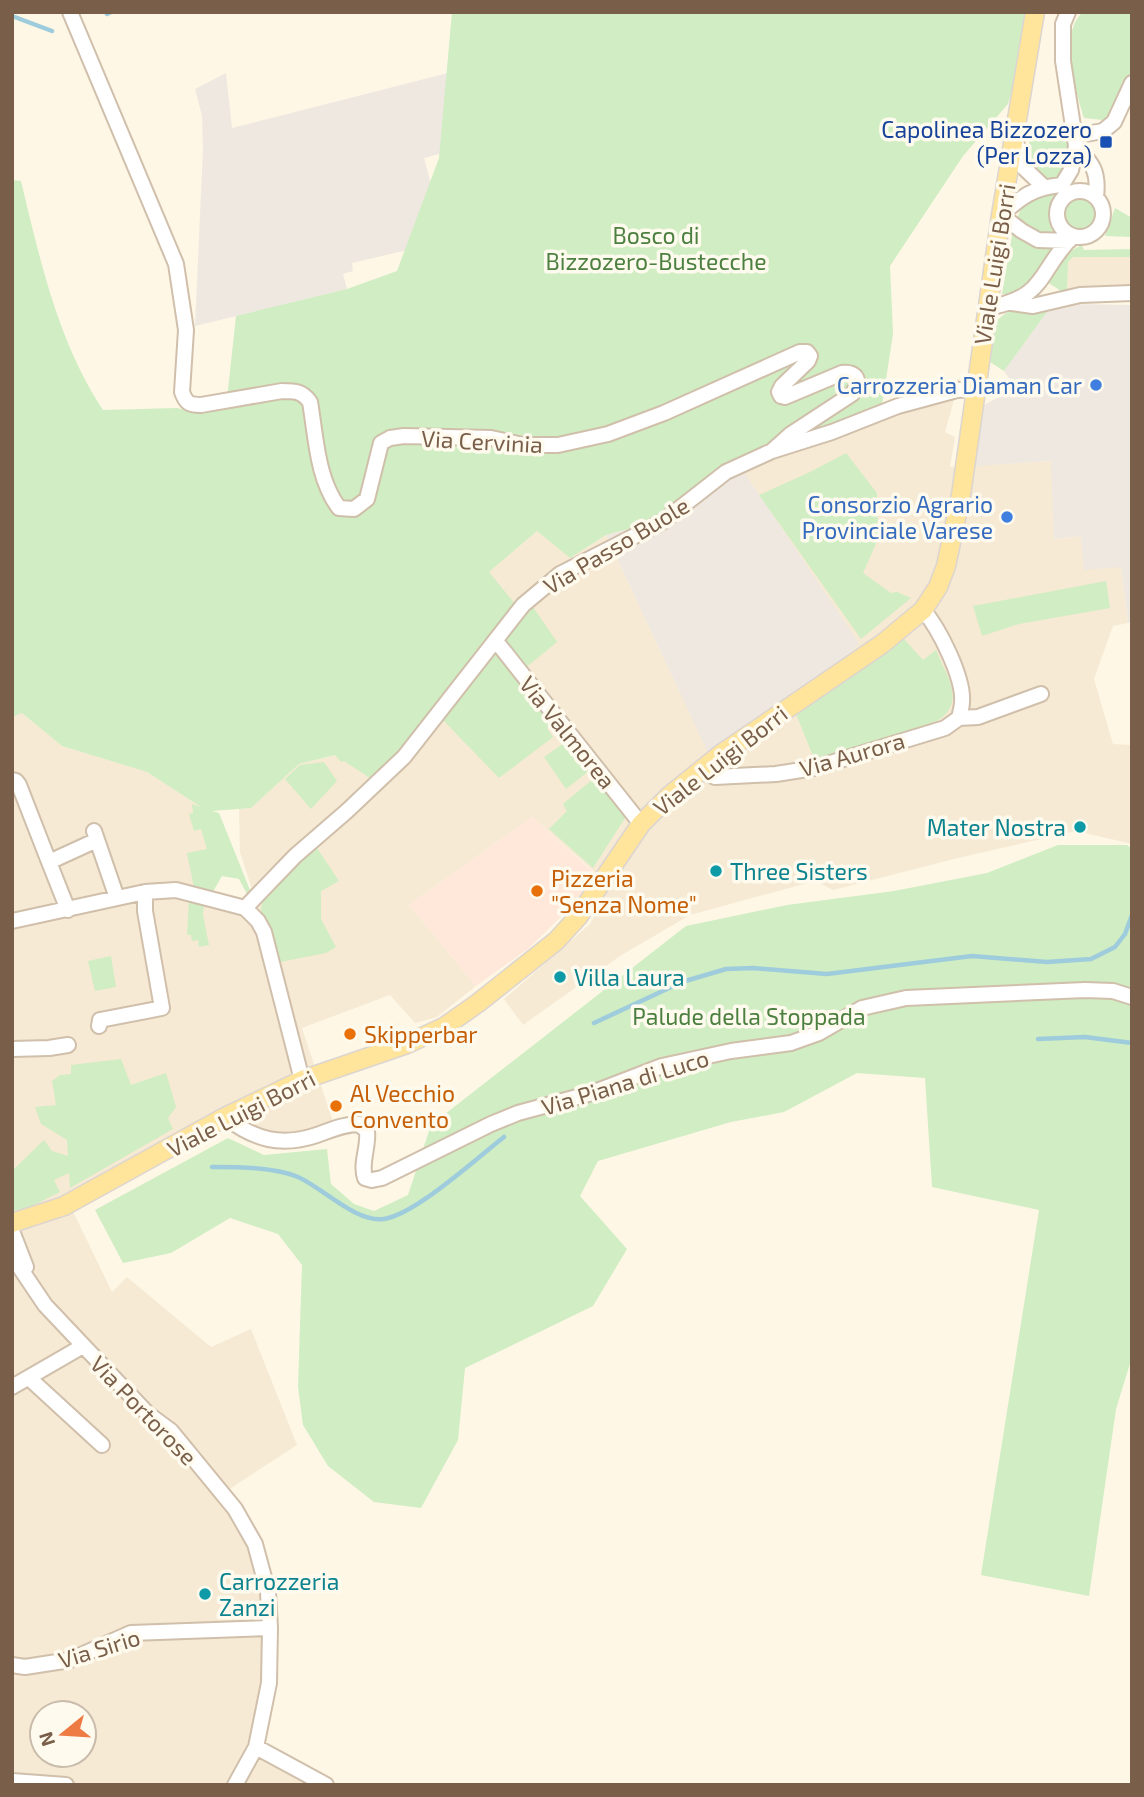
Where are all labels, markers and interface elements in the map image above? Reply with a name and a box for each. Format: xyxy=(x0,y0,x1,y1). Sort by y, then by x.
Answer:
place label: Capolinea Bizzozero (Per Lozza) xyxy=(881,115,1092,169)
marker: Capolinea Bizzozero (Per Lozza) xyxy=(1098,134,1114,150)
street label: Viale Luigi Borri xyxy=(967,182,1021,346)
park label: Bosco di Bizzozero-Bustecche xyxy=(545,221,767,275)
place label: Carrozzeria Diaman Car xyxy=(837,371,1082,399)
marker: Carrozzeria Diaman Car xyxy=(1088,377,1104,393)
street label: Via Cervinia xyxy=(420,424,544,458)
place label: Consorzio Agrario Provinciale Varese xyxy=(802,490,993,544)
street label: Via Passo Buole xyxy=(538,491,694,599)
marker: Consorzio Agrario Provinciale Varese xyxy=(999,509,1015,525)
street label: Via Valmorea xyxy=(514,670,622,794)
street label: Viale Luigi Borri xyxy=(647,699,793,821)
street label: Via Aurora xyxy=(796,726,908,782)
place label: Mater Nostra xyxy=(927,813,1066,841)
marker: Mater Nostra xyxy=(1072,819,1088,835)
place label: Three Sisters xyxy=(730,857,868,885)
marker: Three Sisters xyxy=(708,863,724,879)
place label: Pizzeria "Senza Nome" xyxy=(551,864,697,918)
marker: Pizzeria "Senza Nome" xyxy=(529,883,545,899)
place label: Villa Laura xyxy=(574,963,685,991)
marker: Villa Laura xyxy=(552,969,568,985)
park label: Palude della Stoppada xyxy=(632,1002,866,1030)
place label: Skipperbar xyxy=(364,1020,478,1048)
marker: Skipperbar xyxy=(342,1026,358,1042)
street label: Via Piana di Luco xyxy=(538,1043,712,1121)
street label: Viale Luigi Borri xyxy=(162,1064,320,1162)
place label: Al Vecchio Convento xyxy=(350,1079,455,1133)
marker: Al Vecchio Convento xyxy=(328,1098,344,1114)
street label: Via Portorose xyxy=(85,1350,203,1470)
place label: Carrozzeria Zanzi xyxy=(219,1567,339,1621)
marker: Carrozzeria Zanzi xyxy=(197,1586,213,1602)
street label: Via Sirio xyxy=(55,1622,143,1674)
north arrow xyxy=(28,1699,98,1769)
text: N xyxy=(33,1729,59,1749)

